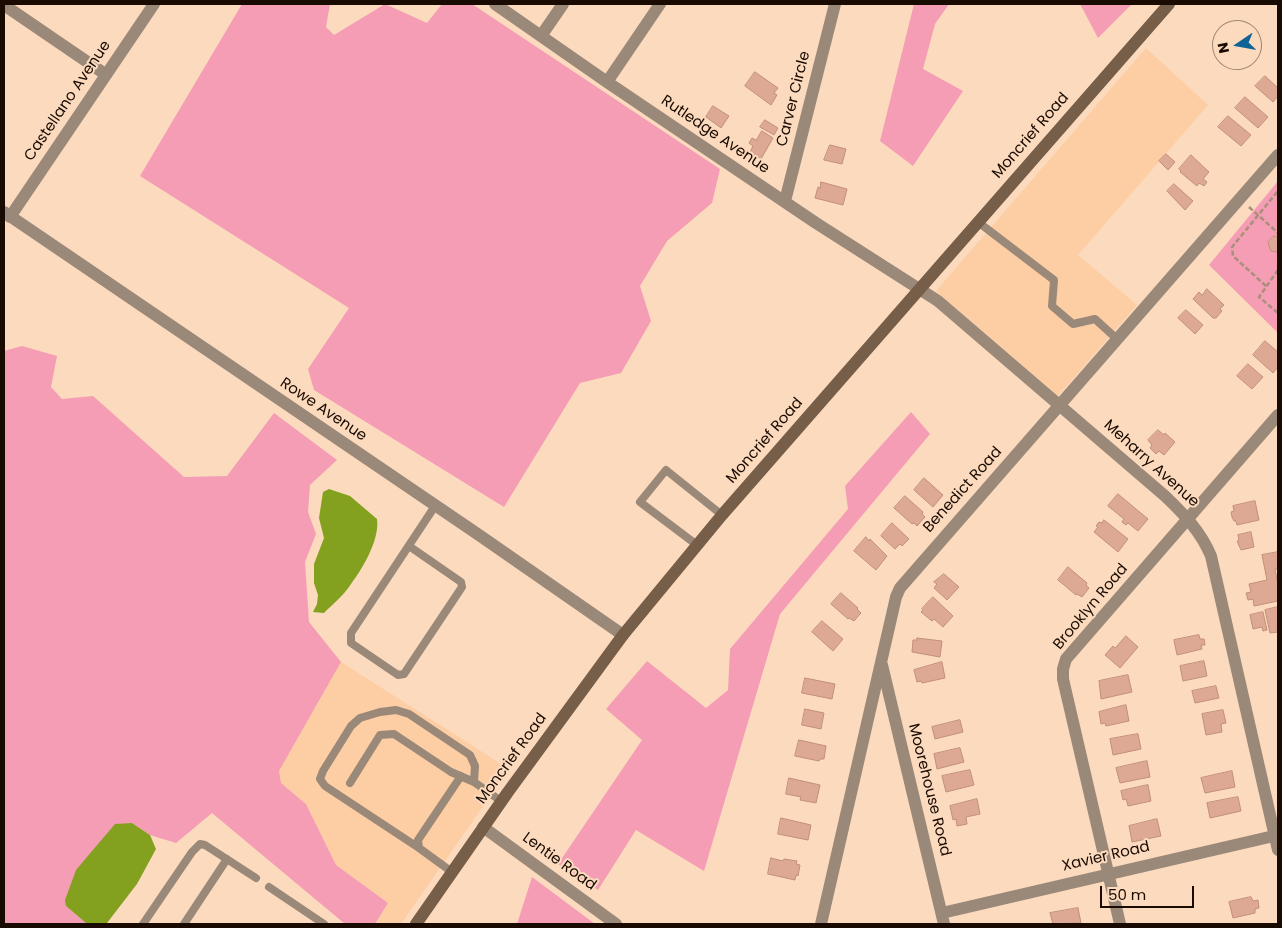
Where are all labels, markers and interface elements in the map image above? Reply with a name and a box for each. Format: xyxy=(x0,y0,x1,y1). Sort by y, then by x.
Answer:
north arrow xyxy=(1212,20,1262,70)
street label: Castellano Avenue xyxy=(21,37,115,165)
text: N xyxy=(1212,41,1234,55)
street label: Carver Circle xyxy=(773,49,815,149)
street label: Moncrief Road xyxy=(989,89,1073,183)
street label: Rutledge Avenue xyxy=(657,92,773,178)
street label: Rowe Avenue xyxy=(276,374,370,446)
street label: Moncrief Road xyxy=(723,394,807,488)
street label: Meharry Avenue xyxy=(1100,417,1202,511)
street label: Benedict Road xyxy=(920,444,1006,536)
street label: Brooklyn Road xyxy=(1050,560,1132,654)
street label: Moncrief Road xyxy=(473,710,551,808)
street label: Moorehouse Road xyxy=(904,722,954,858)
street label: Lentie Road xyxy=(519,829,599,895)
street label: Xavier Road xyxy=(1060,838,1152,876)
scale bar xyxy=(1102,876,1196,908)
text: 50 m xyxy=(1108,884,1146,905)

